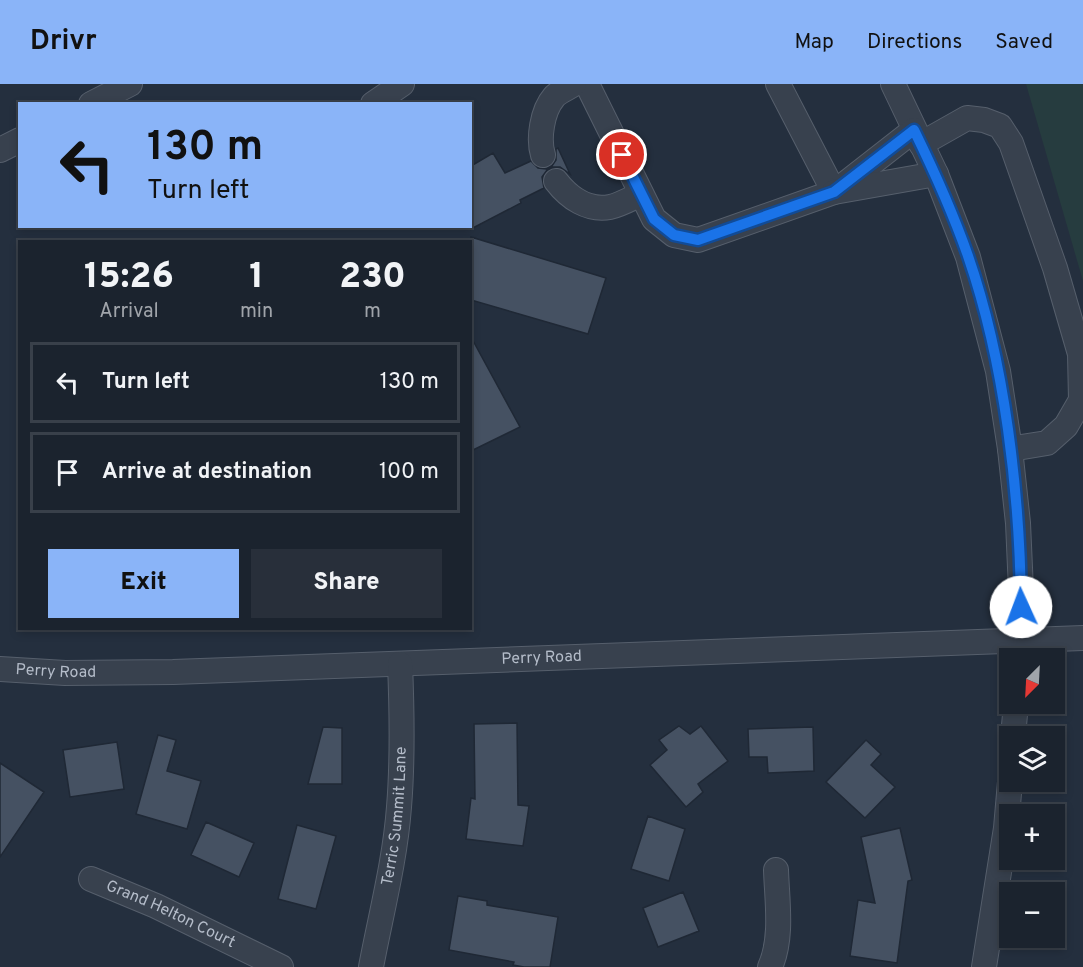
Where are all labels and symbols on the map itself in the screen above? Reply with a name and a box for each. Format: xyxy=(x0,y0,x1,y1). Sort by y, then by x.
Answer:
pin xyxy=(596,129,647,180)
position arrow xyxy=(989,575,1053,639)
street label: Perry Road xyxy=(501,647,582,670)
north arrow xyxy=(999,648,1065,714)
street label: Perry Road xyxy=(15,660,96,683)
street label: Terric Summit Lane xyxy=(378,746,412,888)
street label: Grand Helton Court xyxy=(103,876,238,953)

